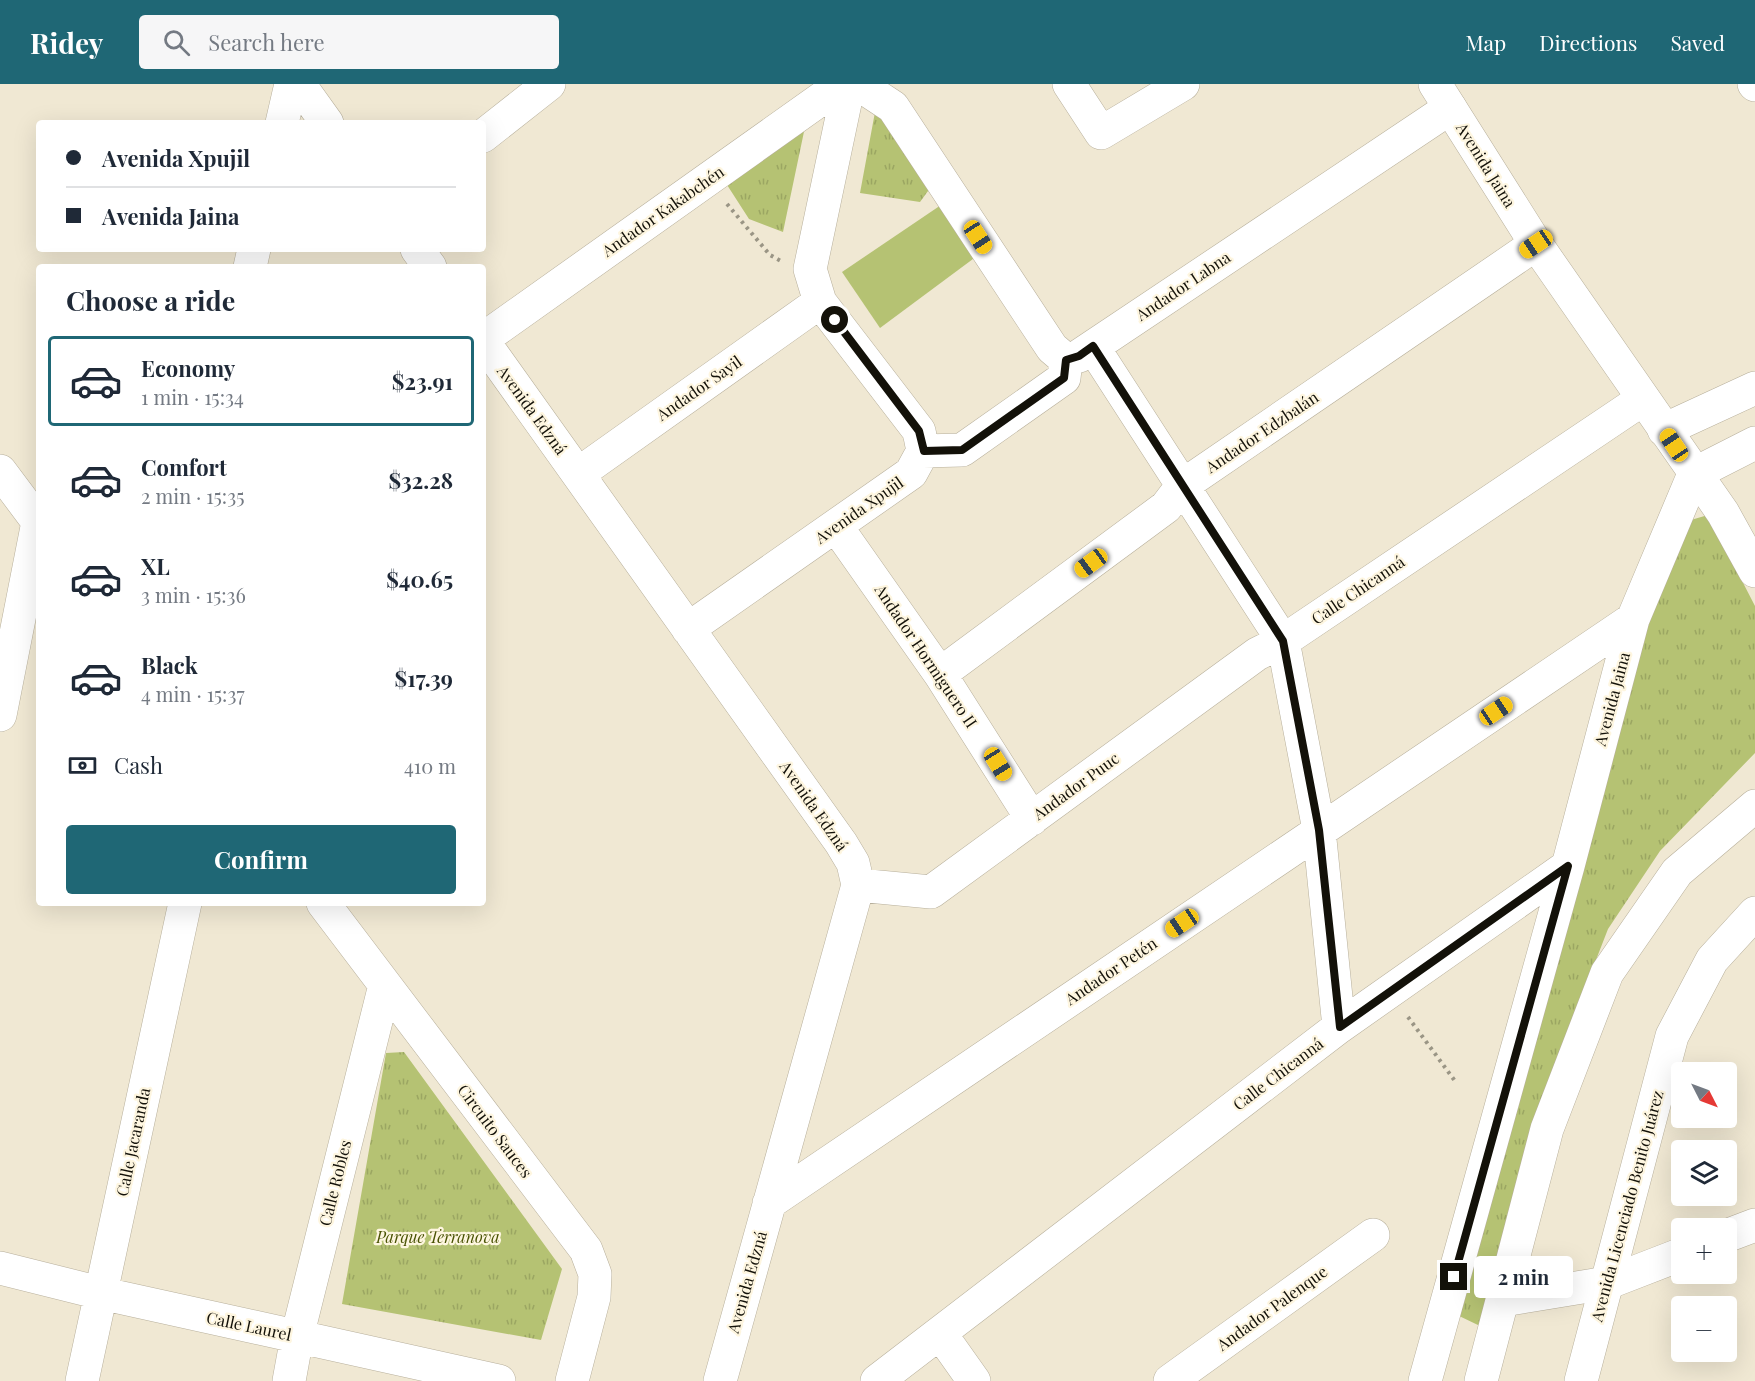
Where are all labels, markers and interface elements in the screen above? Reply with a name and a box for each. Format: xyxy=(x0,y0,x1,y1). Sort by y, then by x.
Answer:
search box xyxy=(139,15,559,69)
text: Ridey xyxy=(30,24,103,61)
icon: search xyxy=(160,26,193,59)
text: Search here xyxy=(208,27,325,57)
text: Map xyxy=(1465,28,1506,56)
text: Directions xyxy=(1539,28,1637,56)
text: Saved xyxy=(1670,28,1725,56)
street label: Avenida Jaina xyxy=(1451,118,1521,211)
text: Avenida Xpujil xyxy=(102,143,250,173)
street label: Andador Kakabchén xyxy=(597,160,728,261)
text: Avenida Jaina xyxy=(102,201,239,231)
car xyxy=(961,217,995,257)
car xyxy=(1516,226,1556,262)
street label: Andador Labna xyxy=(1131,246,1234,326)
text: Choose a ride xyxy=(66,282,235,318)
route start xyxy=(821,306,848,333)
street label: Andador Sayil xyxy=(651,350,746,425)
text: Economy xyxy=(141,353,235,383)
icon: car xyxy=(69,354,123,408)
street label: Avenida Edzná xyxy=(492,360,572,459)
text: $23.91 xyxy=(392,366,453,396)
text: 1 min · 15:34 xyxy=(141,383,244,410)
street label: Andador Edzbalán xyxy=(1201,386,1322,478)
car xyxy=(1656,425,1692,465)
text: Comfort xyxy=(141,452,227,482)
icon: car xyxy=(69,453,123,507)
text: $32.28 xyxy=(388,465,453,495)
street label: Avenida Xpujil xyxy=(810,471,907,548)
text: 2 min · 15:35 xyxy=(141,482,244,509)
car xyxy=(1071,545,1111,581)
text: XL xyxy=(141,551,170,581)
street label: Calle Chicanná xyxy=(1307,551,1408,628)
icon: car xyxy=(69,552,123,606)
text: $40.65 xyxy=(386,564,453,594)
street label: Andador Hormiguero II xyxy=(870,579,982,731)
text: 3 min · 15:36 xyxy=(141,581,246,608)
text: Black xyxy=(141,650,198,680)
street label: Avenida Jaina xyxy=(1589,650,1634,749)
icon: car xyxy=(69,651,123,705)
text: $17.39 xyxy=(395,663,453,693)
text: 4 min · 15:37 xyxy=(141,680,245,707)
car xyxy=(1476,693,1516,729)
car xyxy=(981,744,1015,784)
street label: Andador Puuc xyxy=(1028,747,1123,824)
icon: cash xyxy=(66,749,99,782)
text: Cash xyxy=(114,750,163,780)
text: 410 m xyxy=(404,752,456,779)
street label: Avenida Edzná xyxy=(775,756,853,855)
button: Confirm xyxy=(66,825,456,894)
car xyxy=(1162,905,1202,941)
street label: Andador Petén xyxy=(1060,932,1161,1010)
street label: Calle Chicanná xyxy=(1228,1033,1327,1114)
north arrow xyxy=(1671,1062,1737,1128)
map controls xyxy=(1671,1062,1737,1362)
street label: Circuito Sauces xyxy=(453,1080,537,1182)
street label: Calle Jacaranda xyxy=(111,1086,154,1198)
street label: Avenida Licenciado Benito Juárez xyxy=(1585,1088,1668,1325)
street label: Calle Robles xyxy=(314,1138,355,1228)
button: layers xyxy=(1671,1140,1737,1206)
button: + xyxy=(1671,1218,1737,1284)
park label: Parque Terranova xyxy=(375,1226,500,1247)
street label: Avenida Edzná xyxy=(722,1228,771,1336)
callout: 2 min xyxy=(1475,1256,1574,1298)
street label: Andador Palenque xyxy=(1212,1260,1331,1355)
route end xyxy=(1440,1263,1467,1290)
text: 2 min xyxy=(1498,1263,1549,1290)
button: − xyxy=(1671,1296,1737,1362)
street label: Calle Laurel xyxy=(205,1306,294,1345)

